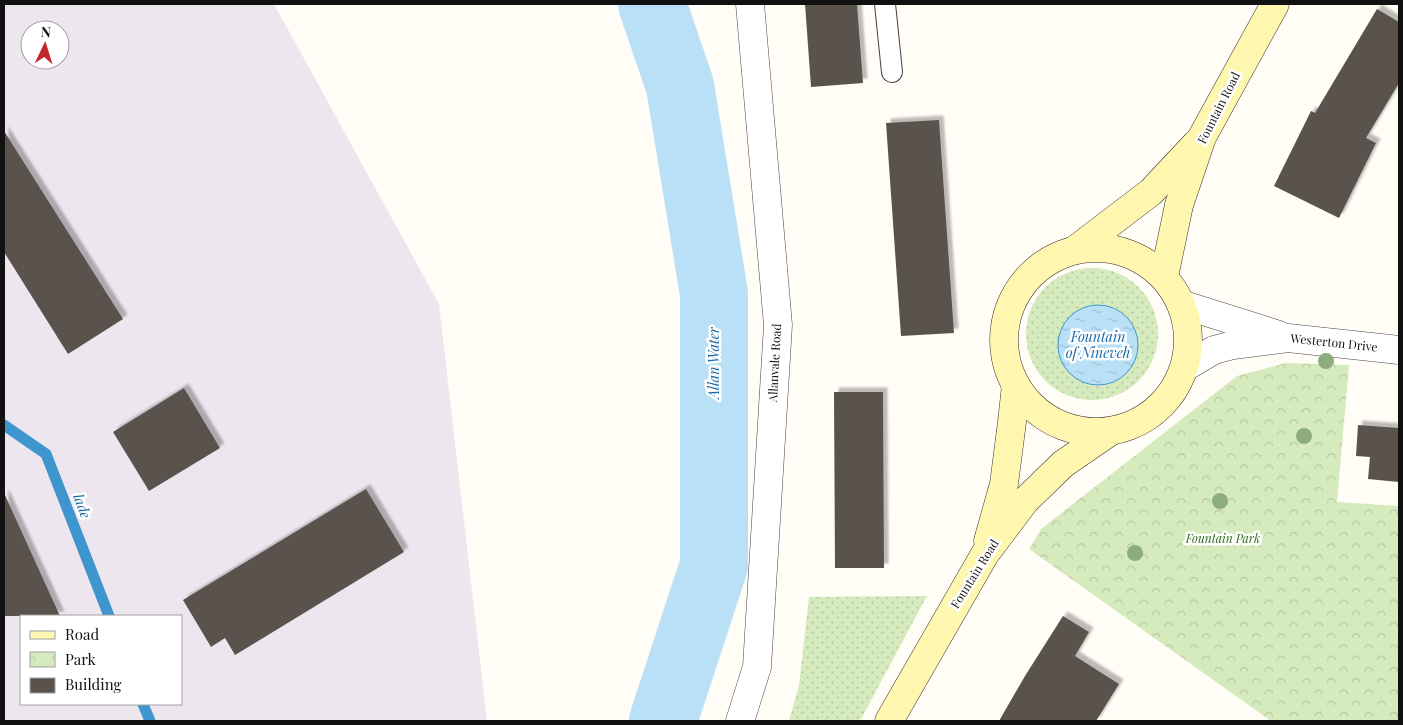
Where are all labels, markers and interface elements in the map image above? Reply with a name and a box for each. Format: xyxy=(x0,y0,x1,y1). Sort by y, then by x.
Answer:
north arrow xyxy=(20,20,70,70)
text: N xyxy=(40,22,52,41)
street label: Fountain Road xyxy=(1193,69,1243,146)
street label: Allanvale Road xyxy=(764,323,784,404)
water label: Allan Water xyxy=(704,326,723,401)
water label: Fountain of Nineveh xyxy=(1066,327,1130,362)
street label: Westerton Drive xyxy=(1289,329,1378,355)
water label: lade xyxy=(69,491,96,521)
park label: Fountain Park xyxy=(1185,530,1260,546)
street label: Fountain Road xyxy=(947,536,1002,611)
legend xyxy=(20,615,182,705)
text: Road xyxy=(65,624,99,644)
text: Park xyxy=(65,649,97,669)
text: Building xyxy=(65,674,122,694)

